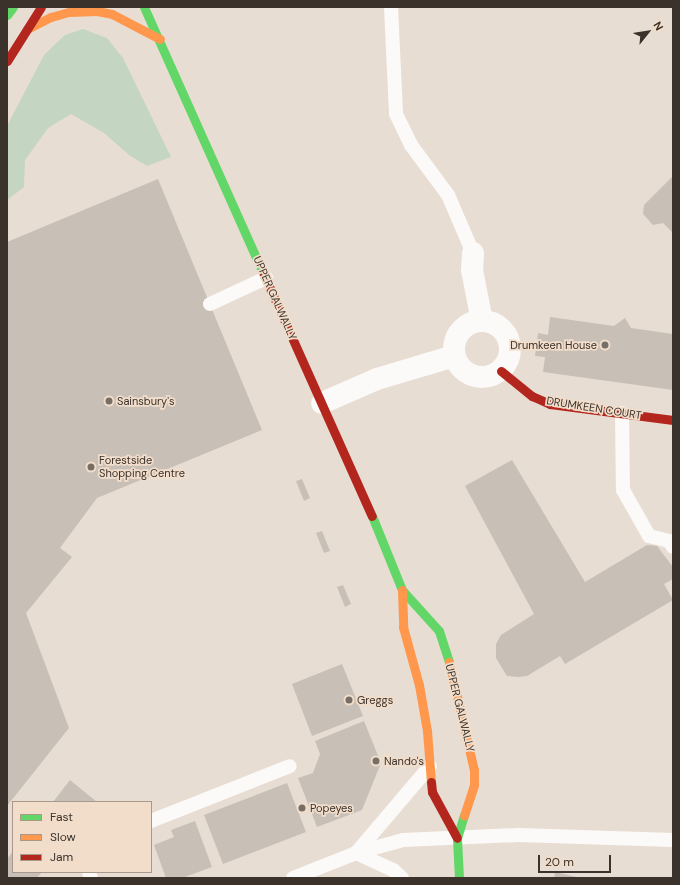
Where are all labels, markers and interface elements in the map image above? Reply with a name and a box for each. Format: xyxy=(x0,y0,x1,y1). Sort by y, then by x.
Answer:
north arrow xyxy=(628,12,668,52)
text: N xyxy=(650,19,666,33)
street label: UPPER GALWALLY xyxy=(251,254,299,342)
place label: Drumkeen House xyxy=(510,338,597,352)
marker: Drumkeen House xyxy=(600,340,610,350)
place label: Sainsbury's xyxy=(117,394,174,408)
street label: DRUMKEEN COURT xyxy=(545,394,643,422)
marker: Sainsbury's xyxy=(104,396,114,406)
place label: Forestside Shopping Centre xyxy=(99,454,185,480)
marker: Forestside Shopping Centre xyxy=(86,462,96,472)
street label: UPPER GALWALLY xyxy=(443,663,477,753)
place label: Greggs xyxy=(357,693,393,707)
marker: Greggs xyxy=(344,695,354,705)
place label: Nando's xyxy=(384,754,424,768)
marker: Nando's xyxy=(371,756,381,766)
legend xyxy=(12,801,152,873)
place label: Popeyes xyxy=(310,801,353,815)
marker: Popeyes xyxy=(297,803,307,813)
text: Fast xyxy=(50,809,73,825)
text: Slow xyxy=(50,829,76,845)
scale bar xyxy=(540,847,613,873)
text: Jam xyxy=(50,849,73,865)
text: 20 m xyxy=(545,854,574,870)

